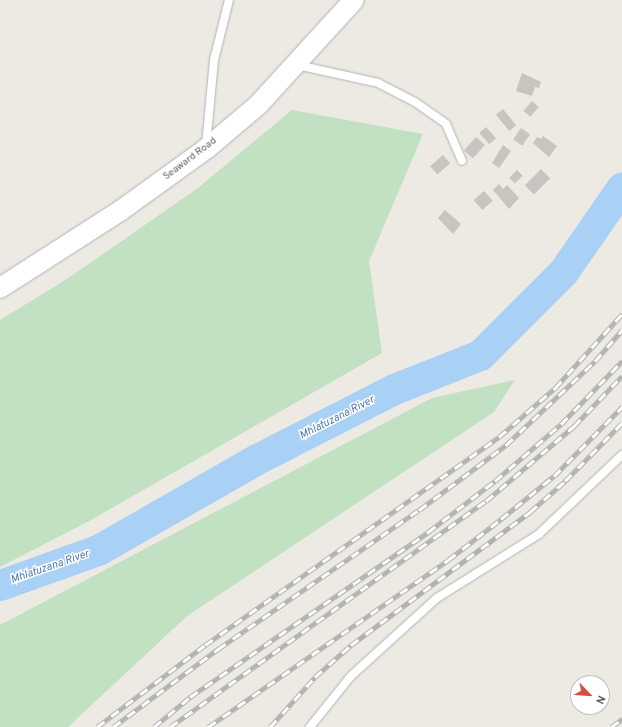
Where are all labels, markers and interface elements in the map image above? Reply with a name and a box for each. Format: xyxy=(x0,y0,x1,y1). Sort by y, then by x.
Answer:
street label: Seaward Road xyxy=(161,135,219,183)
water label: Mhlatuzana River xyxy=(297,393,377,443)
water label: Mhlatuzana River xyxy=(9,547,91,587)
north arrow xyxy=(570,675,610,715)
text: N xyxy=(592,693,608,706)

